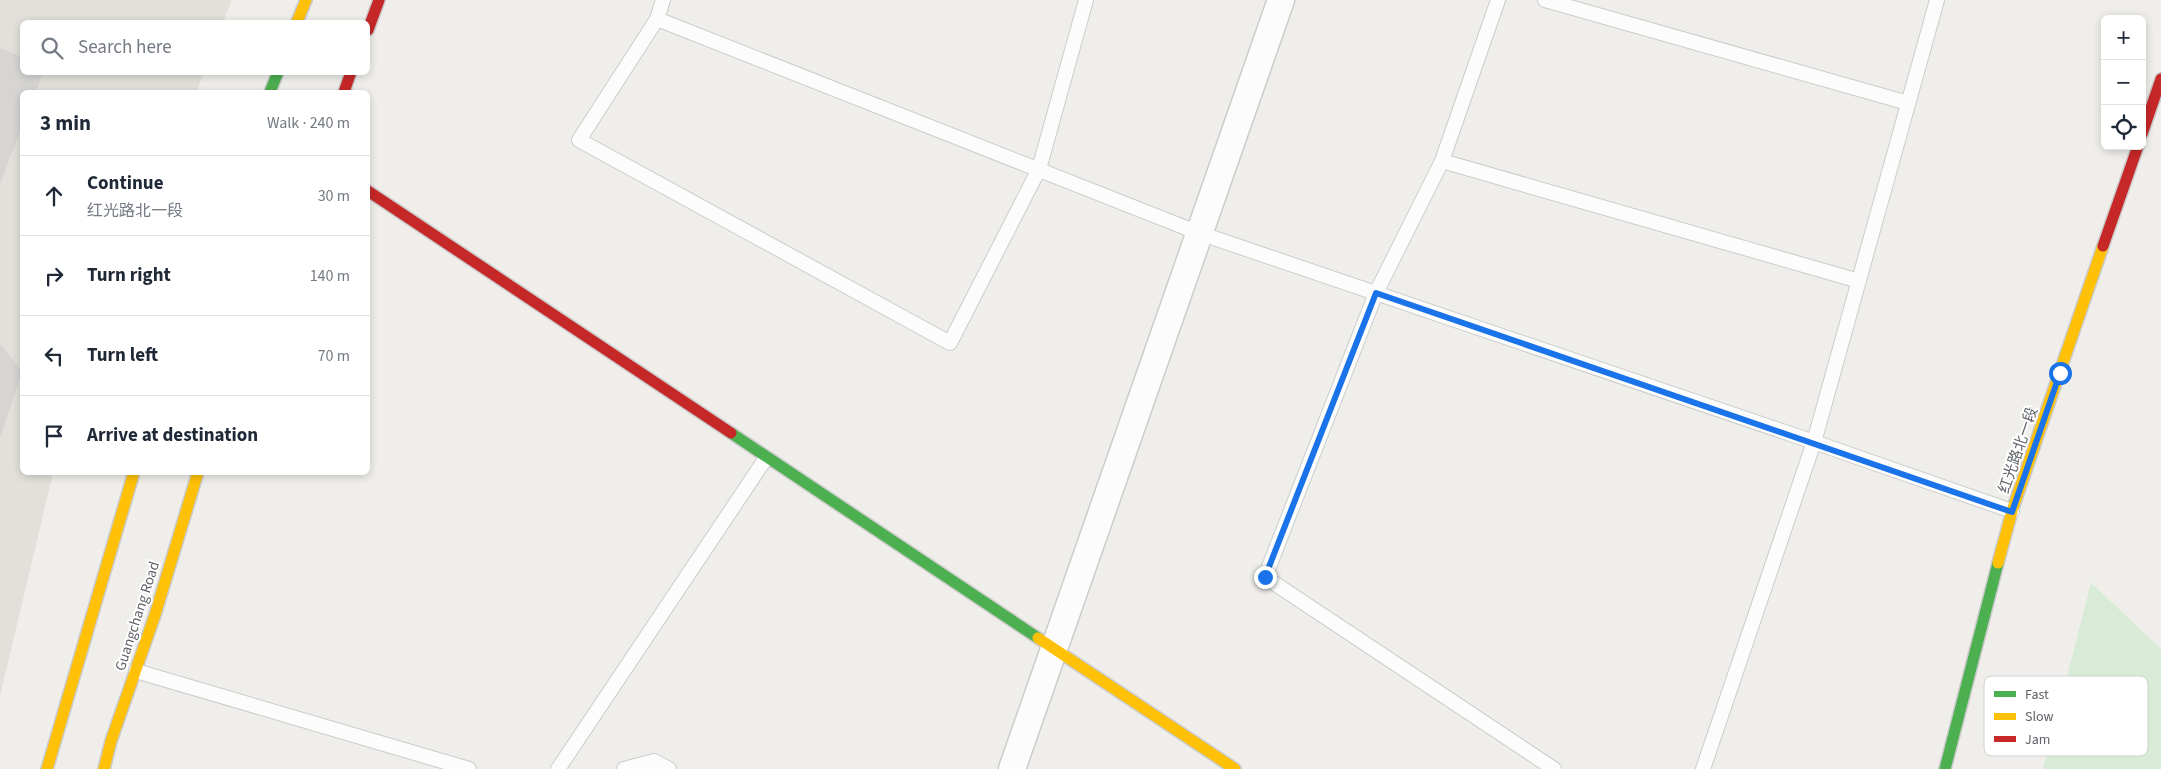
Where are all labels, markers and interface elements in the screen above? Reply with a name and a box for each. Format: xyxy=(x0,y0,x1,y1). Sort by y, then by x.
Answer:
map controls xyxy=(2101,15,2146,150)
button: + xyxy=(2101,15,2146,60)
search box xyxy=(20,20,370,75)
icon: search xyxy=(38,34,66,62)
text: Search here xyxy=(78,34,172,61)
button: − xyxy=(2101,60,2146,105)
button: locate xyxy=(2101,105,2146,150)
text: 3 min xyxy=(40,108,91,138)
text: Walk · 240 m xyxy=(267,112,350,134)
text: Continue xyxy=(87,170,164,197)
icon: ahead xyxy=(40,182,68,210)
text: 30 m xyxy=(318,185,350,207)
text: 红光路北一段 xyxy=(87,200,183,222)
icon: right xyxy=(40,262,68,290)
text: Turn right xyxy=(87,262,171,289)
text: 140 m xyxy=(310,265,350,287)
icon: left xyxy=(40,342,68,370)
text: Turn left xyxy=(87,342,158,369)
text: 70 m xyxy=(318,345,350,367)
route start xyxy=(2049,362,2072,385)
street label: 红光路北一段 xyxy=(1994,404,2043,496)
icon: arrive xyxy=(40,422,68,450)
text: Arrive at destination xyxy=(87,422,258,449)
street label: Guangchang Road xyxy=(110,559,165,674)
route end xyxy=(1254,566,1277,589)
legend xyxy=(1984,676,2148,756)
text: Fast xyxy=(2025,685,2049,705)
text: Slow xyxy=(2025,707,2054,727)
text: Jam xyxy=(2025,730,2050,750)

